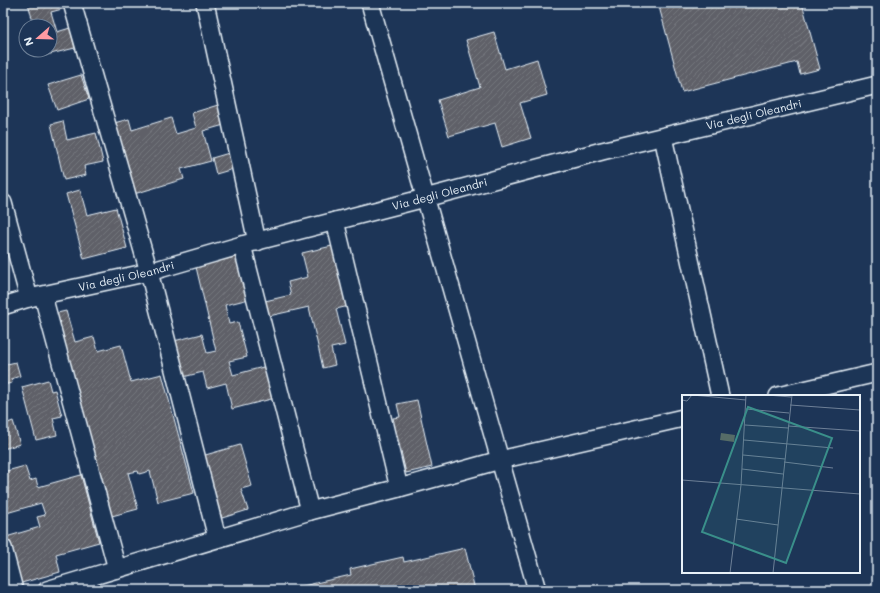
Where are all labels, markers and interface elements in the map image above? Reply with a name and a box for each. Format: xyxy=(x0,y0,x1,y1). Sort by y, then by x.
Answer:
north arrow xyxy=(18,18,58,58)
text: N xyxy=(20,35,37,48)
street label: Via degli Oleandri xyxy=(704,95,803,133)
street label: Via degli Oleandri xyxy=(390,174,489,213)
street label: Via degli Oleandri xyxy=(77,257,176,294)
inset map xyxy=(682,395,860,573)

